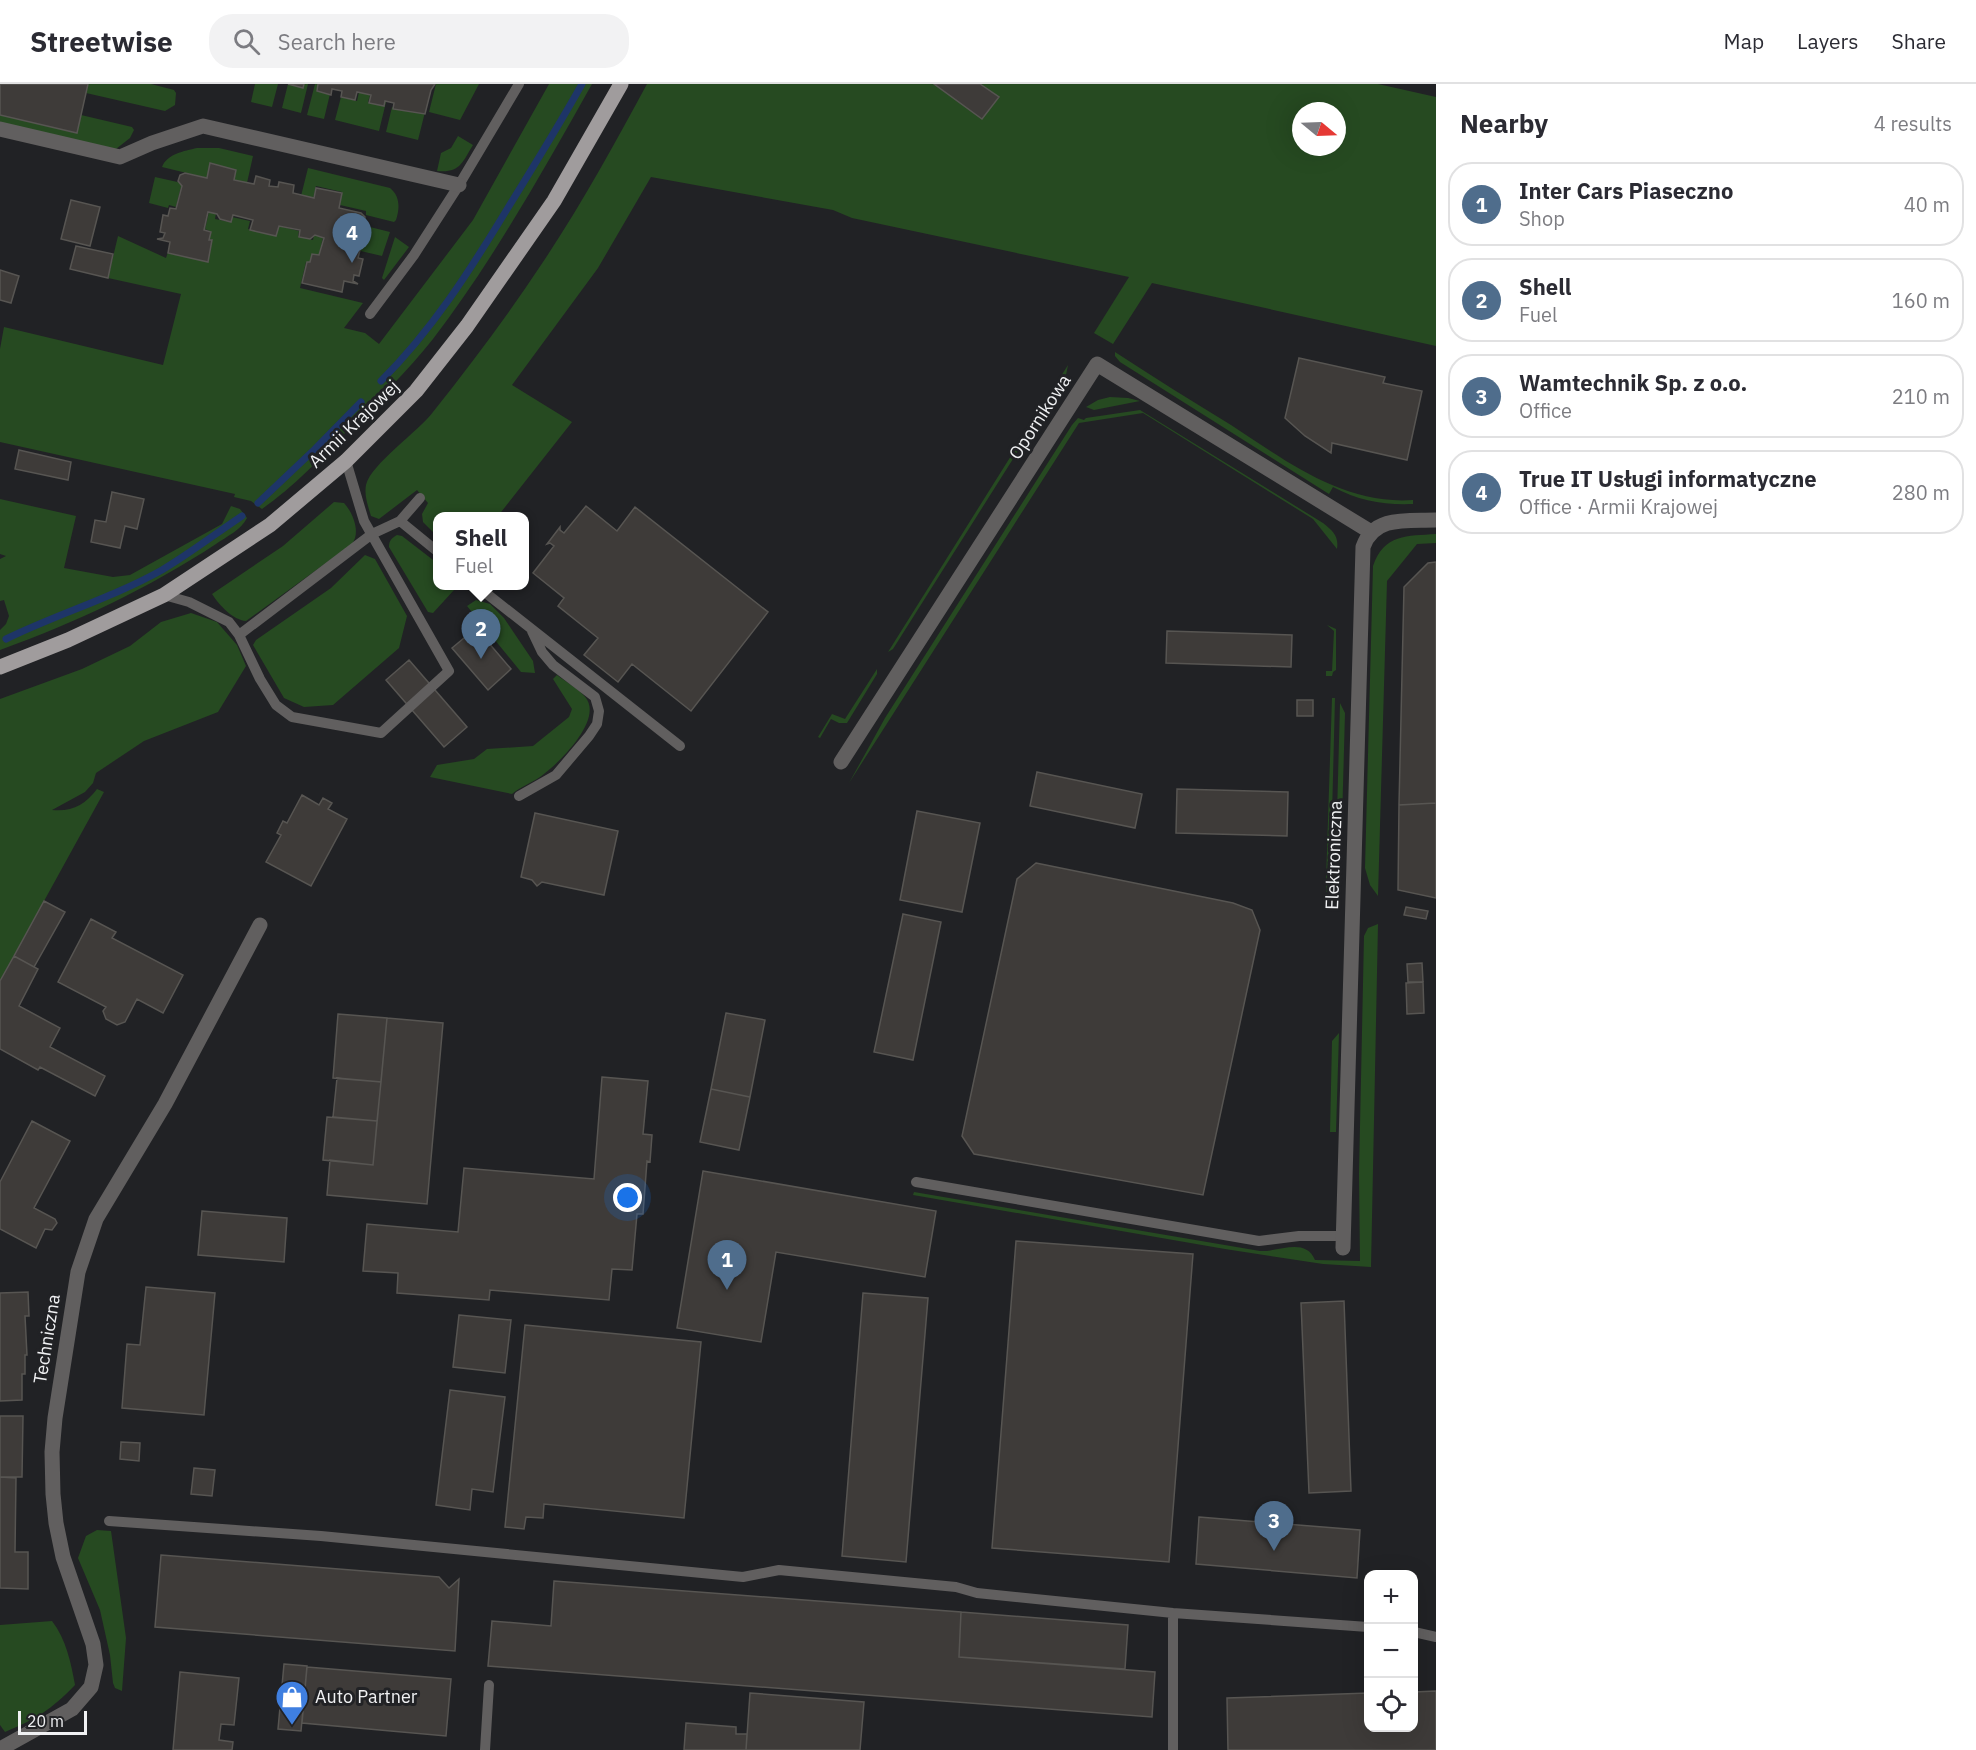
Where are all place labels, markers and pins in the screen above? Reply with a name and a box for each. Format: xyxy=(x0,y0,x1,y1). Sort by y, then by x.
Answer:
pin: 4 xyxy=(332,214,372,263)
pin: 2 xyxy=(462,610,500,659)
pin: 1 xyxy=(708,1240,746,1290)
pin: 3 xyxy=(1254,1502,1294,1551)
shop icon: Auto Partner xyxy=(274,1679,310,1726)
place label: Auto Partner xyxy=(315,1685,418,1708)

